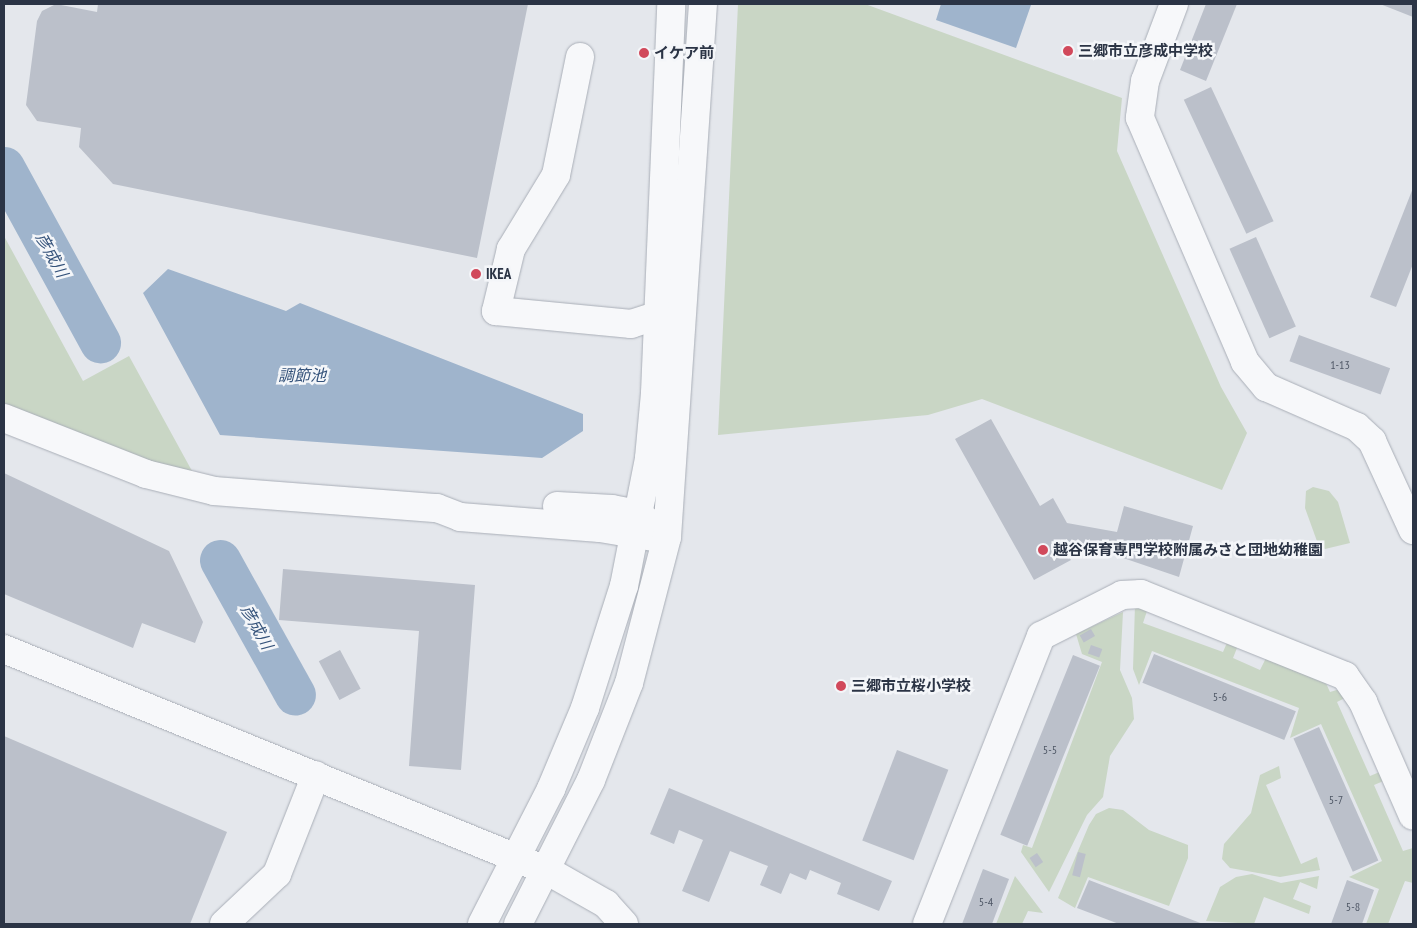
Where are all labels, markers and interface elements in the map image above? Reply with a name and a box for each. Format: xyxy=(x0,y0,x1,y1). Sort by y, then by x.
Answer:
place label: 三郷市立彦成中学校 xyxy=(1078,42,1213,60)
place label: イケア前 xyxy=(654,44,714,62)
marker: 三郷市立彦成中学校 xyxy=(1062,45,1074,57)
marker: イケア前 xyxy=(638,47,650,59)
water label: 彦成川 xyxy=(32,229,72,281)
place label: IKEA xyxy=(486,265,511,283)
marker: IKEA xyxy=(470,268,482,280)
house number: 1-13 xyxy=(1330,358,1350,372)
water label: 調節池 xyxy=(278,365,326,385)
place label: 越谷保育専門学校附属みさと団地幼稚園 xyxy=(1053,541,1323,559)
marker: 越谷保育専門学校附属みさと団地幼稚園 xyxy=(1037,544,1049,556)
water label: 彦成川 xyxy=(237,601,277,653)
place label: 三郷市立桜小学校 xyxy=(851,677,971,695)
marker: 三郷市立桜小学校 xyxy=(835,680,847,692)
house number: 5-6 xyxy=(1213,690,1227,704)
house number: 5-5 xyxy=(1043,743,1057,757)
house number: 5-7 xyxy=(1329,793,1343,807)
house number: 5-4 xyxy=(979,895,993,909)
house number: 5-8 xyxy=(1346,900,1360,914)

